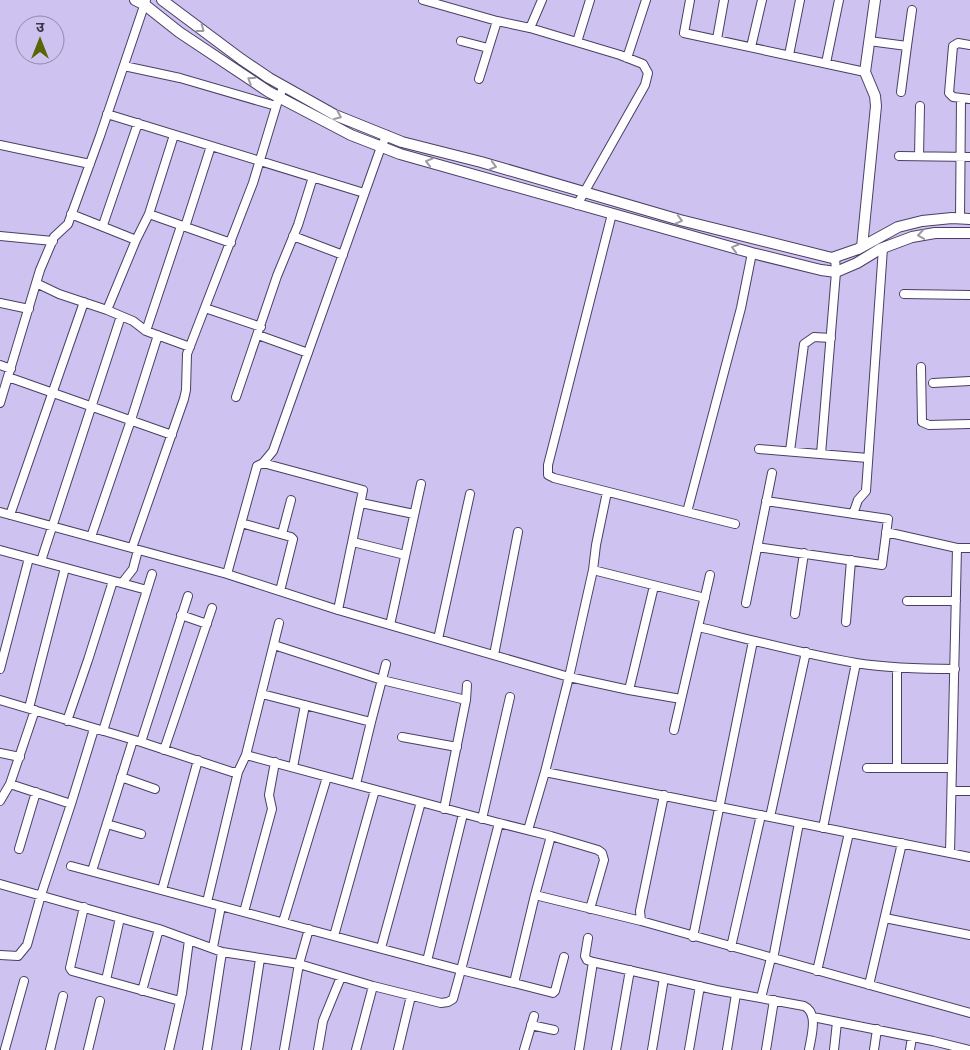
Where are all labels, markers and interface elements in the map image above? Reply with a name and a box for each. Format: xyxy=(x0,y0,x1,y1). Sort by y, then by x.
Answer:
north arrow xyxy=(15,15,65,65)
text: उ xyxy=(36,18,45,35)
one-way arrow xyxy=(195,23,205,32)
one-way arrow xyxy=(247,77,256,86)
one-way arrow xyxy=(333,110,342,121)
one-way arrow xyxy=(425,158,434,168)
one-way arrow xyxy=(488,160,496,170)
one-way arrow xyxy=(675,214,683,225)
one-way arrow xyxy=(917,229,925,240)
one-way arrow xyxy=(731,244,739,254)

